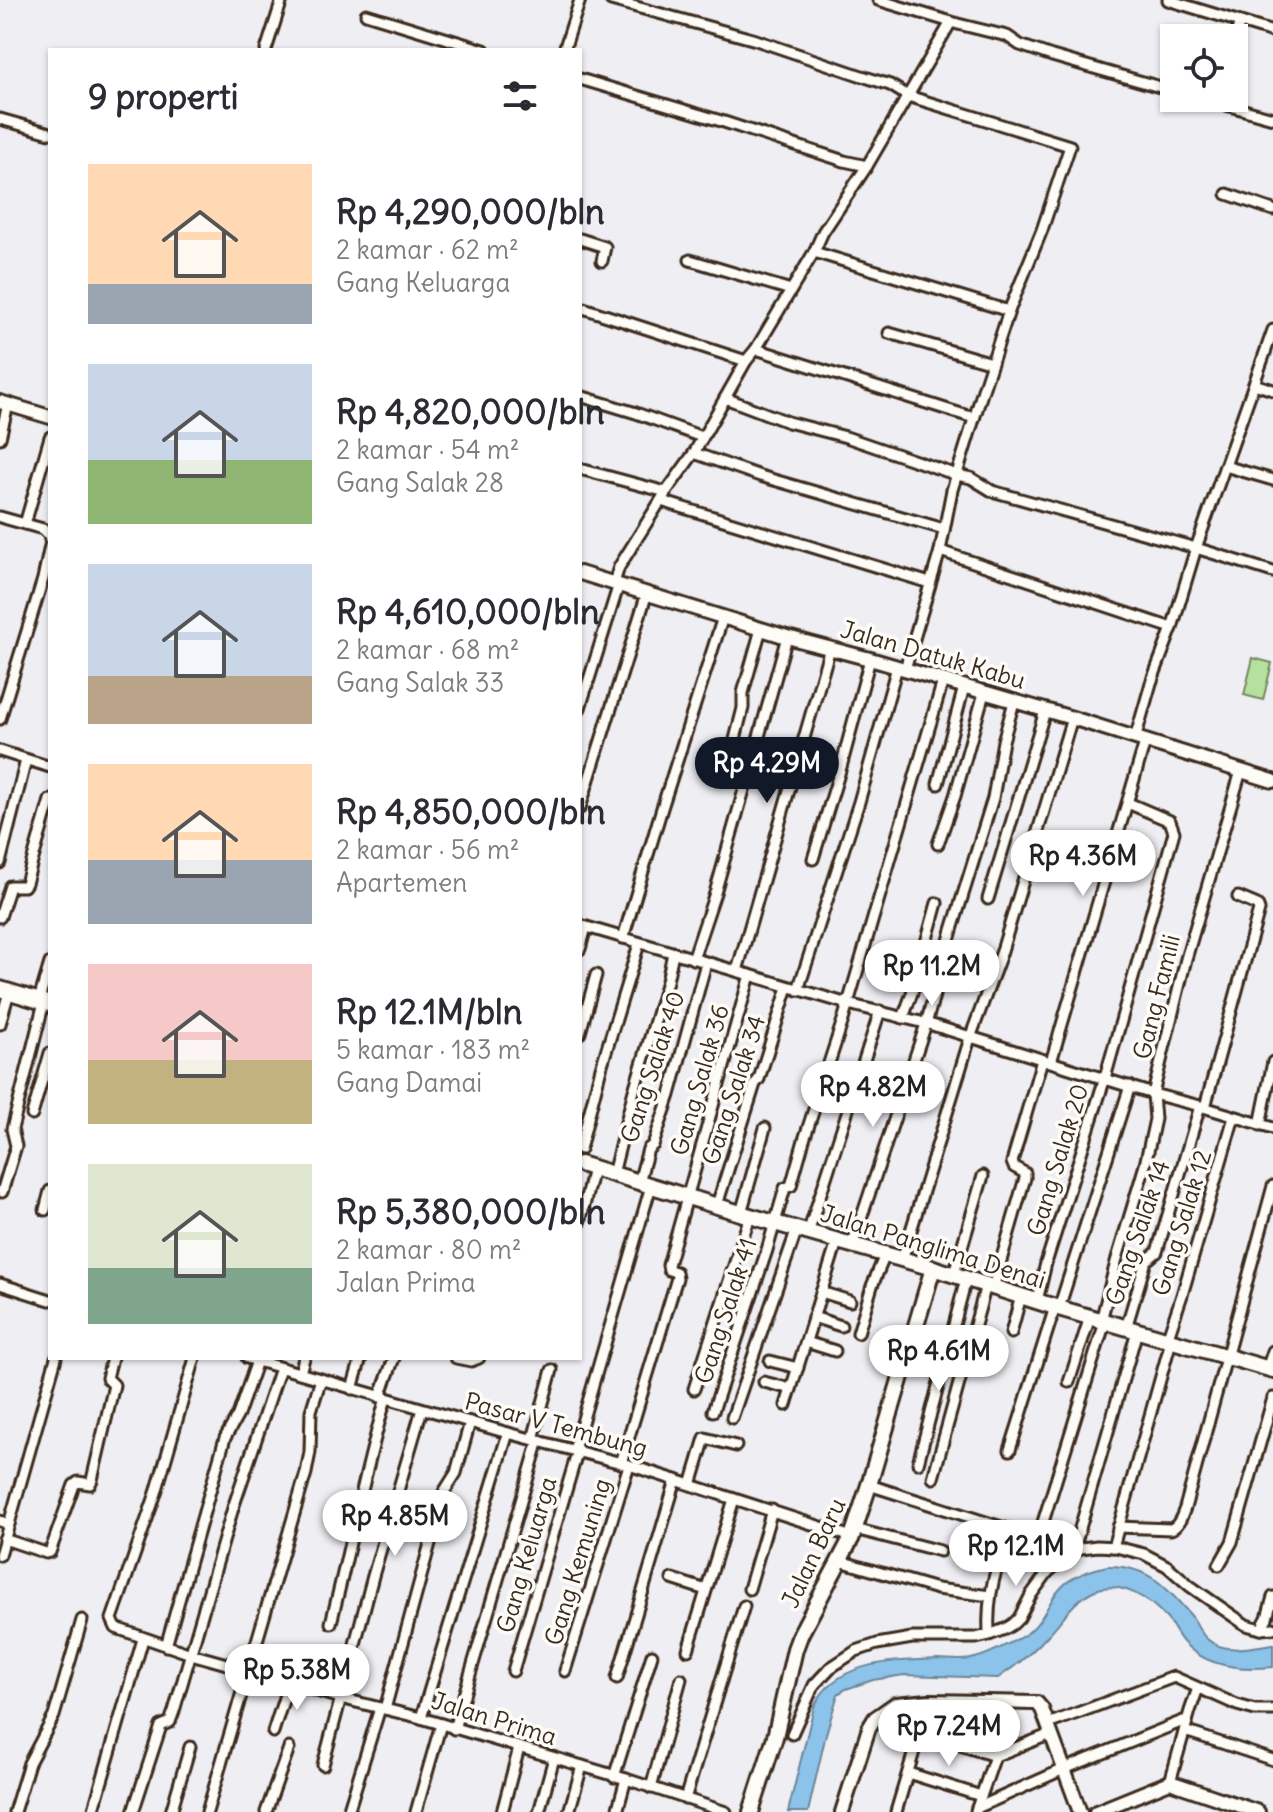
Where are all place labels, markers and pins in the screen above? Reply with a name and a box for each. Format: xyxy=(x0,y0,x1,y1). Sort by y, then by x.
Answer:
pin: Rp 4.29M xyxy=(684,737,850,805)
pin: Rp 4.36M xyxy=(1000,830,1166,898)
pin: Rp 11.2M xyxy=(849,940,1015,1008)
pin: Rp 4.82M xyxy=(790,1061,956,1129)
pin: Rp 4.61M xyxy=(856,1325,1022,1393)
pin: Rp 4.85M xyxy=(312,1490,478,1558)
pin: Rp 12.1M xyxy=(933,1520,1099,1588)
pin: Rp 5.38M xyxy=(214,1644,380,1712)
pin: Rp 7.24M xyxy=(866,1700,1032,1768)

